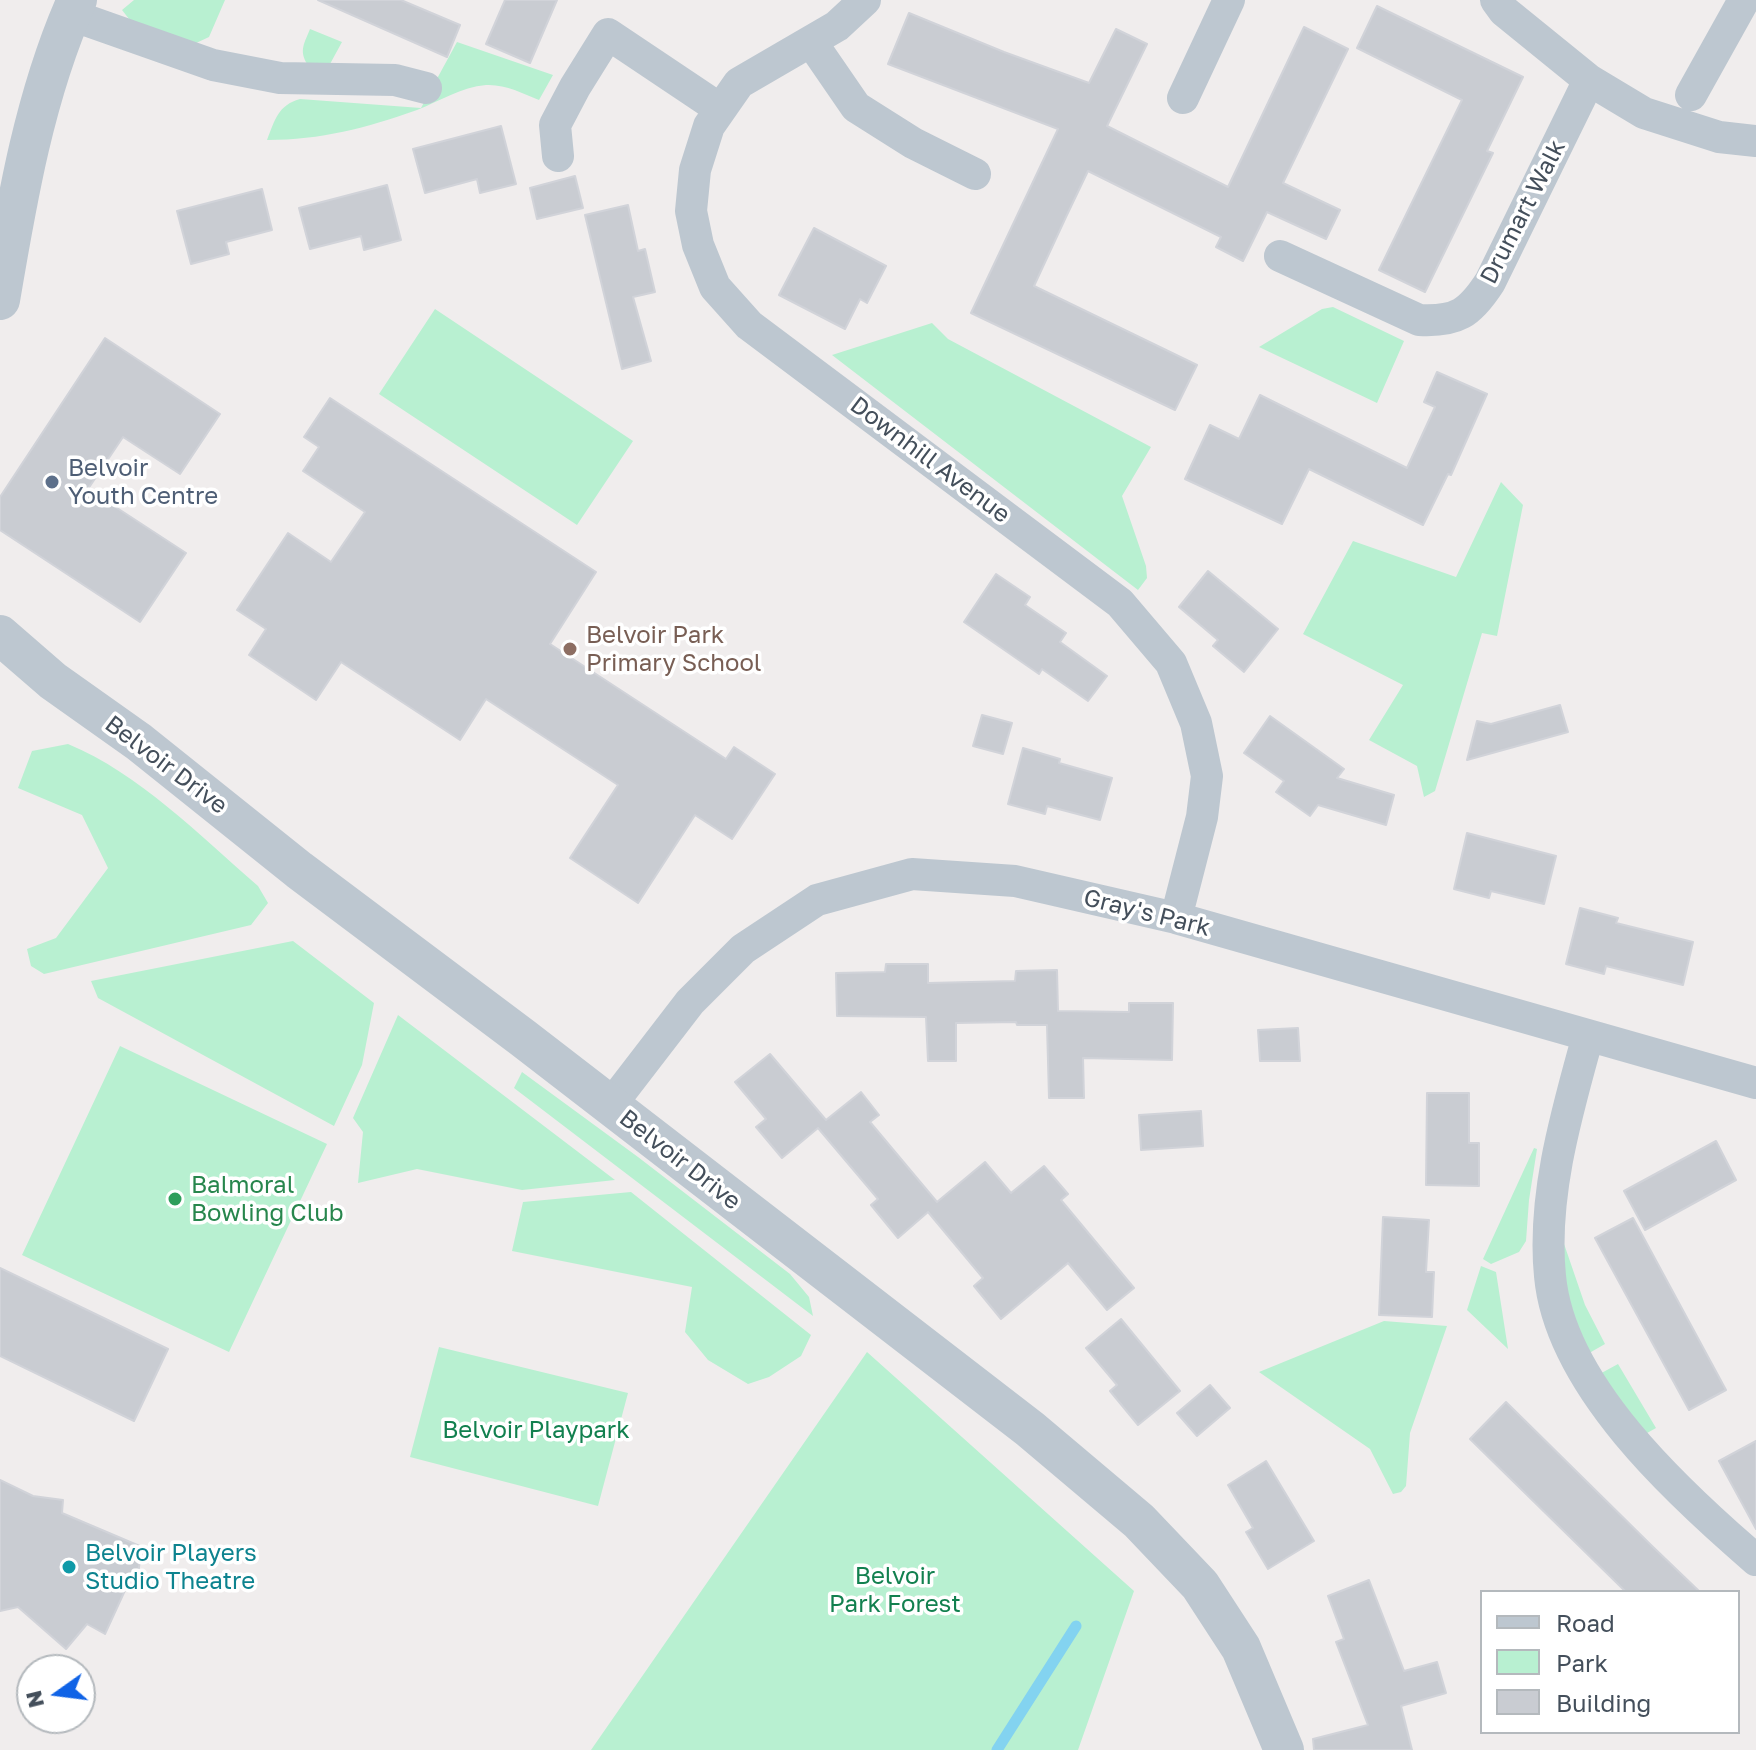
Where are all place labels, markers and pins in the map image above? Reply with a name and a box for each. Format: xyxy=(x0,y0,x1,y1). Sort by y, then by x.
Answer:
place label: Belvoir Youth Centre xyxy=(68,454,218,510)
marker: Belvoir Youth Centre xyxy=(43,473,61,491)
place label: Belvoir Park Primary School xyxy=(586,621,762,677)
marker: Belvoir Park Primary School xyxy=(561,640,579,658)
place label: Balmoral Bowling Club xyxy=(191,1171,344,1227)
marker: Balmoral Bowling Club xyxy=(166,1190,184,1208)
place label: Belvoir Players Studio Theatre xyxy=(85,1539,257,1595)
marker: Belvoir Players Studio Theatre xyxy=(60,1558,78,1576)

